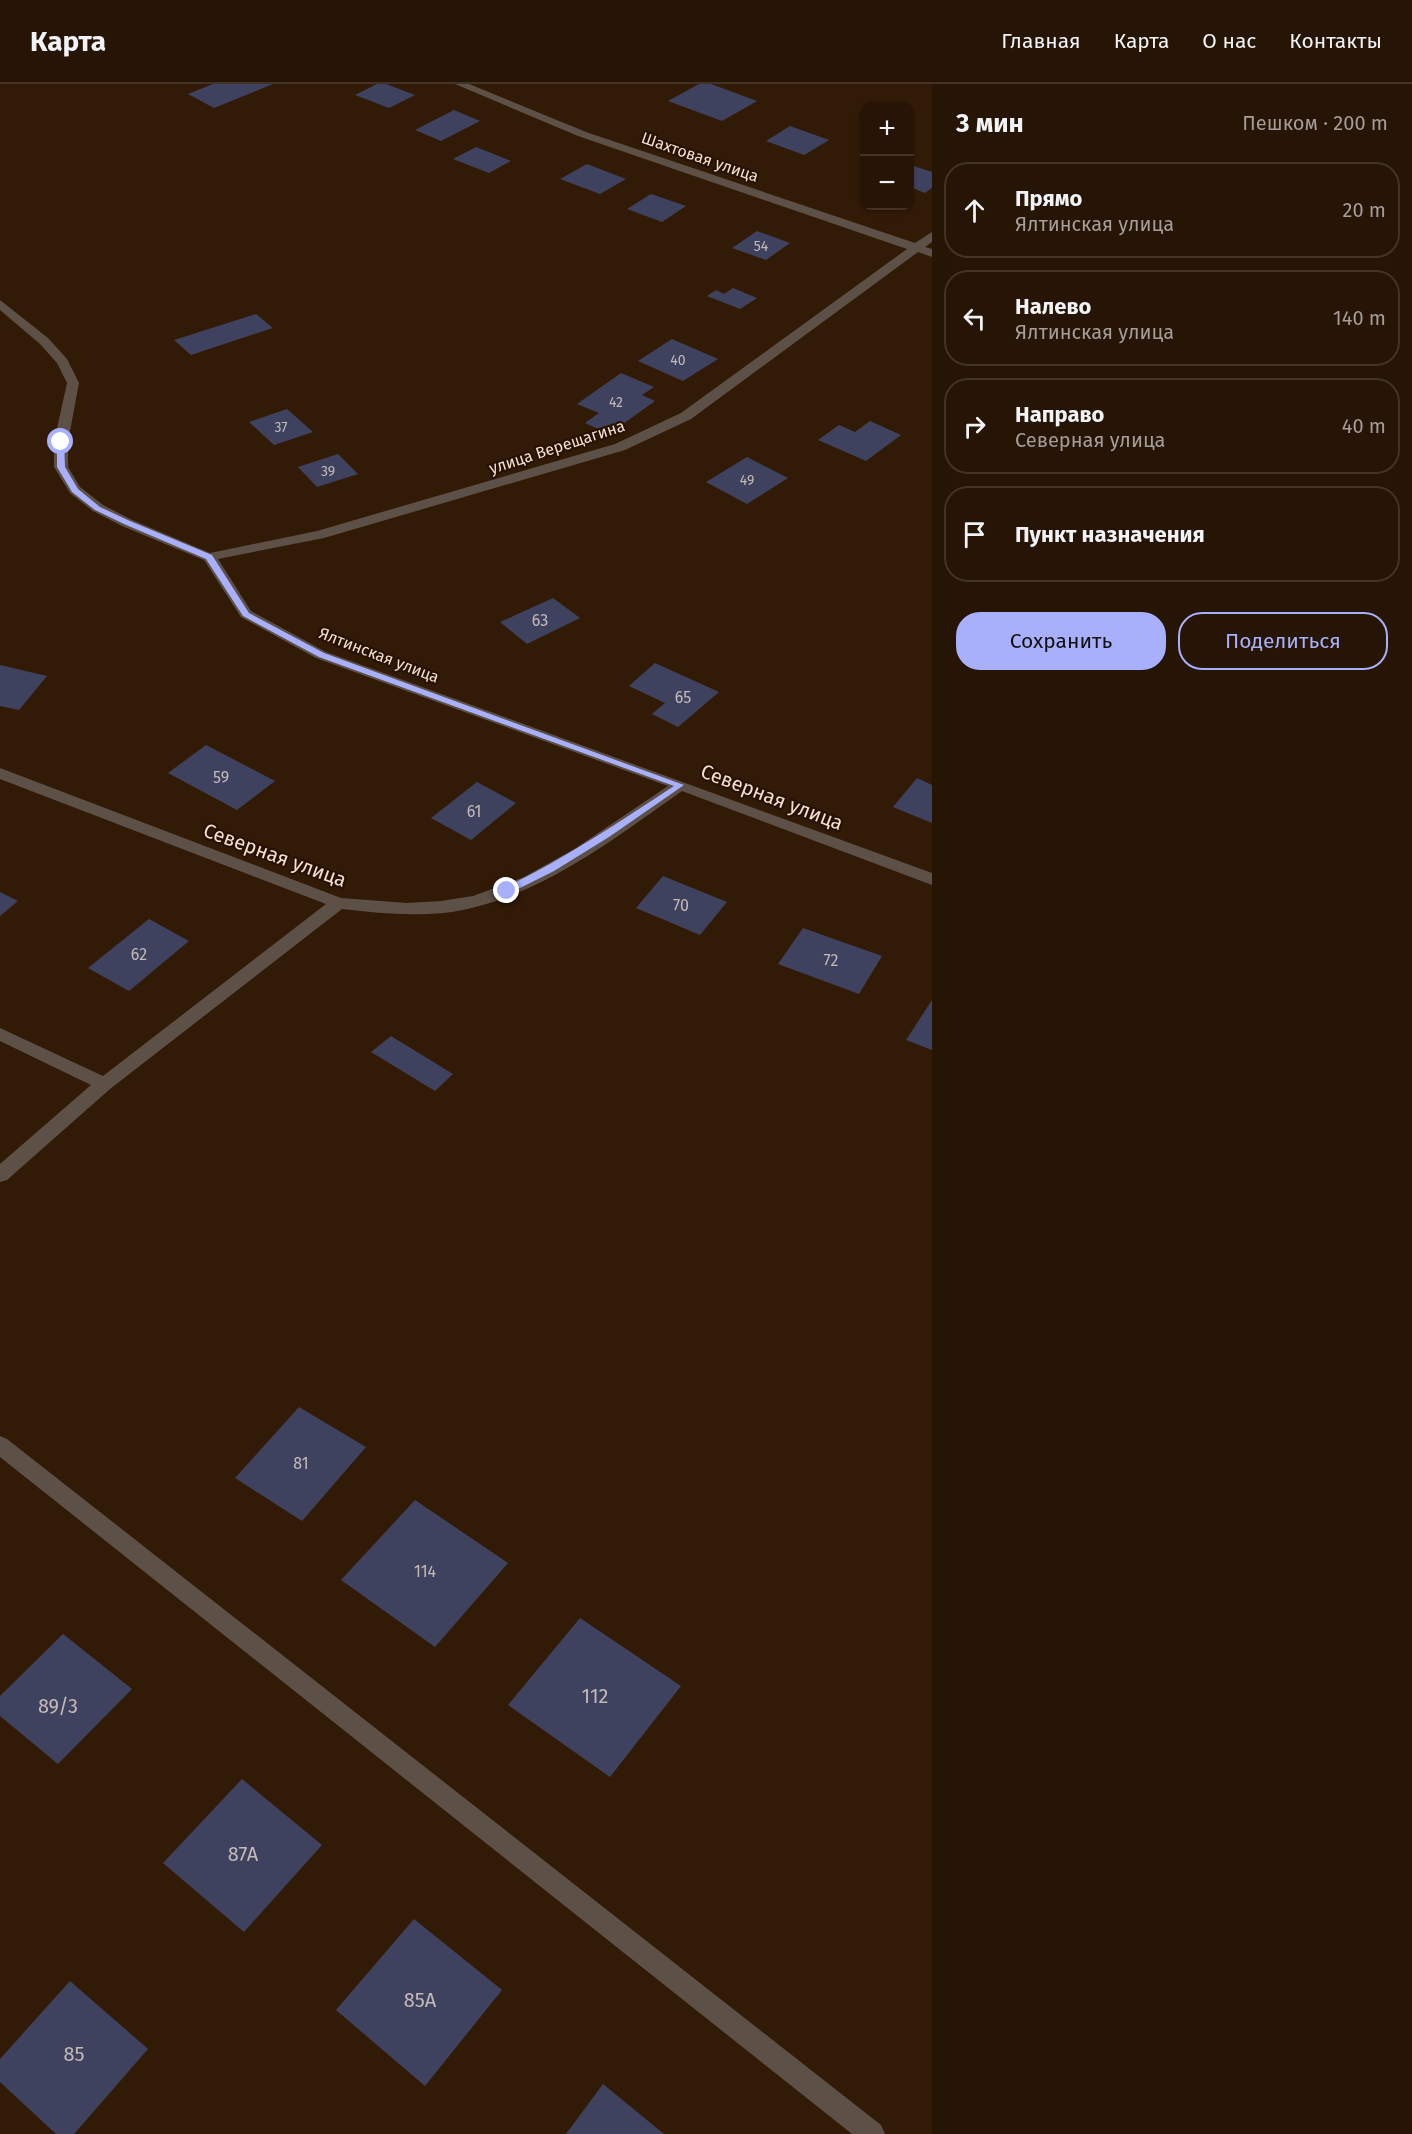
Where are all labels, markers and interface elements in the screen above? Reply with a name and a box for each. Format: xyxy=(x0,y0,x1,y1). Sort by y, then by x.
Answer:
text: Карта xyxy=(30,25,106,58)
text: Главная xyxy=(1001,28,1081,54)
text: Карта xyxy=(1114,28,1169,54)
text: О нас xyxy=(1202,28,1256,54)
text: Контакты xyxy=(1289,28,1382,54)
map controls xyxy=(860,102,914,210)
button: + xyxy=(860,102,914,156)
text: 3 мин xyxy=(956,108,1024,139)
text: Пешком · 200 m xyxy=(1242,111,1388,135)
street label: Шахтовая улица xyxy=(639,128,761,186)
button: − xyxy=(860,156,914,210)
text: Прямо xyxy=(1015,185,1082,212)
icon: ahead xyxy=(958,194,991,227)
text: 20 m xyxy=(1343,198,1386,222)
text: Ялтинская улица xyxy=(1015,212,1174,236)
house number: 54 xyxy=(754,238,769,255)
text: Налево xyxy=(1015,293,1091,320)
icon: left xyxy=(958,302,991,335)
text: 140 m xyxy=(1333,306,1386,330)
text: Ялтинская улица xyxy=(1015,320,1174,344)
house number: 40 xyxy=(670,352,686,369)
house number: 42 xyxy=(609,394,623,411)
text: Направо xyxy=(1015,401,1104,428)
icon: right xyxy=(958,410,991,443)
text: 40 m xyxy=(1342,414,1386,438)
street label: улица Верещагина xyxy=(487,416,627,478)
house number: 37 xyxy=(274,419,288,436)
route start xyxy=(47,428,73,454)
text: Северная улица xyxy=(1015,428,1165,452)
house number: 39 xyxy=(321,463,335,480)
house number: 49 xyxy=(740,472,754,489)
icon: arrive xyxy=(958,518,991,551)
text: Пункт назначения xyxy=(1015,521,1205,548)
house number: 63 xyxy=(532,611,548,630)
button: Сохранить xyxy=(956,612,1166,670)
button: Поделиться xyxy=(1178,612,1388,670)
street label: Ялтинская улица xyxy=(316,623,442,687)
house number: 65 xyxy=(675,688,691,707)
street label: Северная улица xyxy=(697,759,847,835)
house number: 59 xyxy=(213,768,229,787)
house number: 61 xyxy=(467,802,481,821)
street label: Северная улица xyxy=(200,818,350,892)
route end xyxy=(493,877,519,903)
house number: 70 xyxy=(673,896,689,915)
house number: 62 xyxy=(131,945,147,964)
house number: 72 xyxy=(824,951,838,970)
house number: 81 xyxy=(293,1454,309,1473)
house number: 114 xyxy=(414,1562,437,1581)
house number: 112 xyxy=(582,1684,608,1708)
house number: 89/3 xyxy=(38,1694,78,1718)
house number: 87А xyxy=(228,1842,259,1866)
house number: 85А xyxy=(404,1988,437,2012)
house number: 85 xyxy=(63,2042,85,2066)

